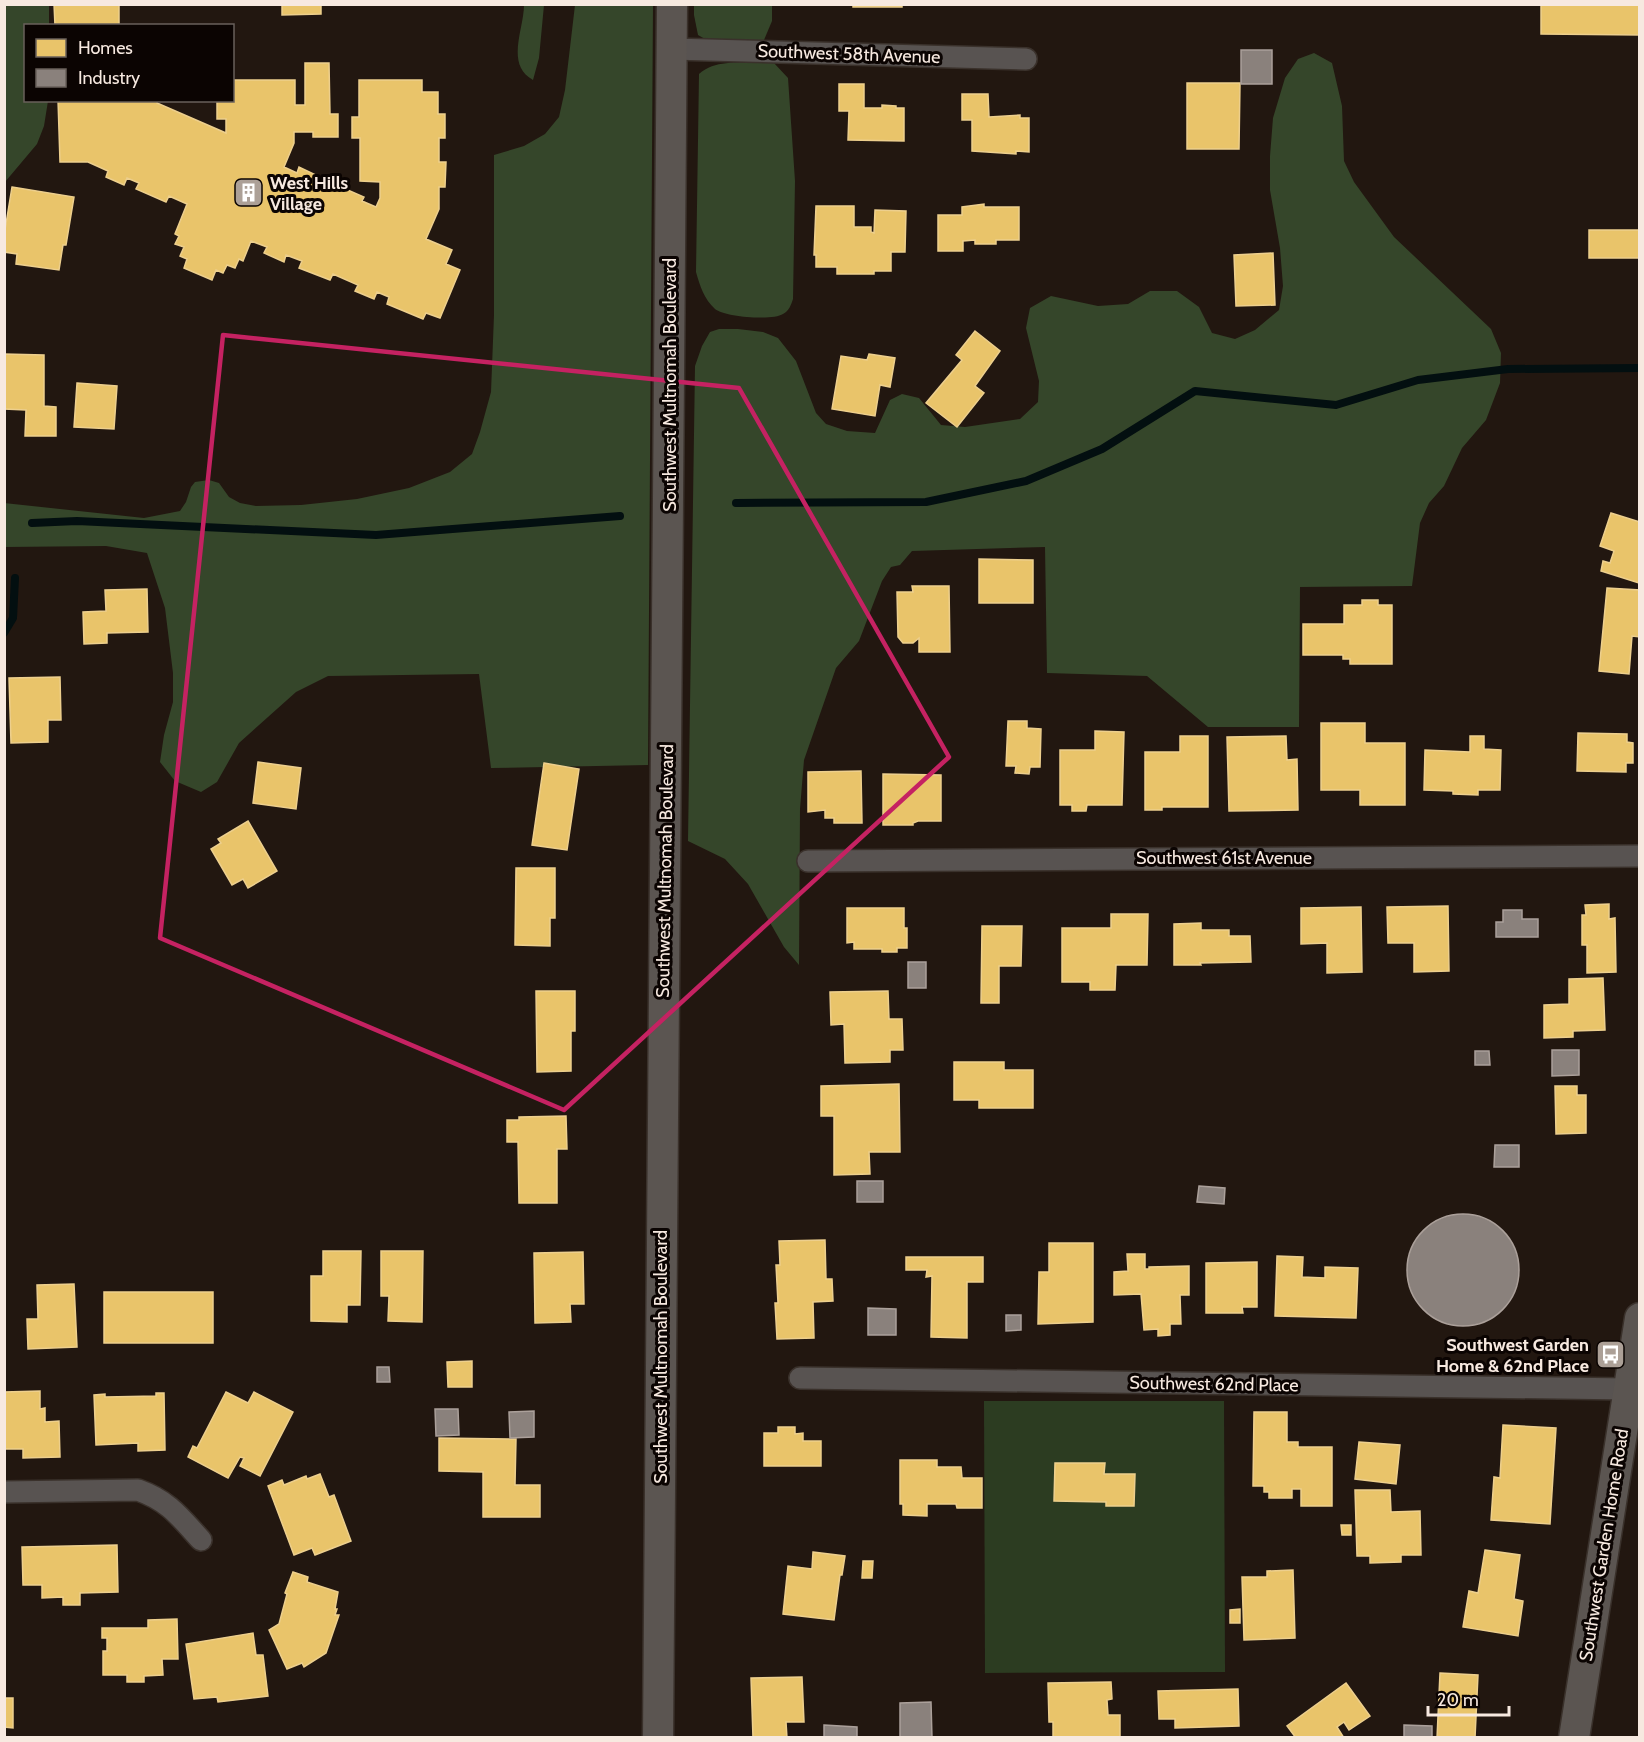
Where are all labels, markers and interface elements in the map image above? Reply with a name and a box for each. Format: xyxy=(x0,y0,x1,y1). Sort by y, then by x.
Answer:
legend xyxy=(24,24,234,102)
text: Homes xyxy=(78,37,133,59)
street label: Southwest 58th Avenue xyxy=(757,40,941,68)
text: Industry xyxy=(78,67,140,89)
place label: West Hills Village xyxy=(270,172,349,215)
building icon: West Hills Village xyxy=(233,177,265,209)
street label: Southwest Multnomah Boulevard xyxy=(659,258,681,512)
street label: Southwest Multnomah Boulevard xyxy=(652,744,678,998)
street label: Southwest 61st Avenue xyxy=(1136,847,1312,869)
street label: Southwest Multnomah Boulevard xyxy=(650,1230,672,1484)
place label: Southwest Garden Home & 62nd Place xyxy=(1436,1334,1589,1377)
bus stop icon: Southwest Garden Home & 62nd Place xyxy=(1594,1339,1626,1371)
street label: Southwest 62nd Place xyxy=(1129,1372,1299,1396)
street label: Southwest Garden Home Road xyxy=(1575,1427,1633,1663)
scale bar xyxy=(1428,1679,1509,1717)
text: 20 m xyxy=(1437,1689,1479,1711)

